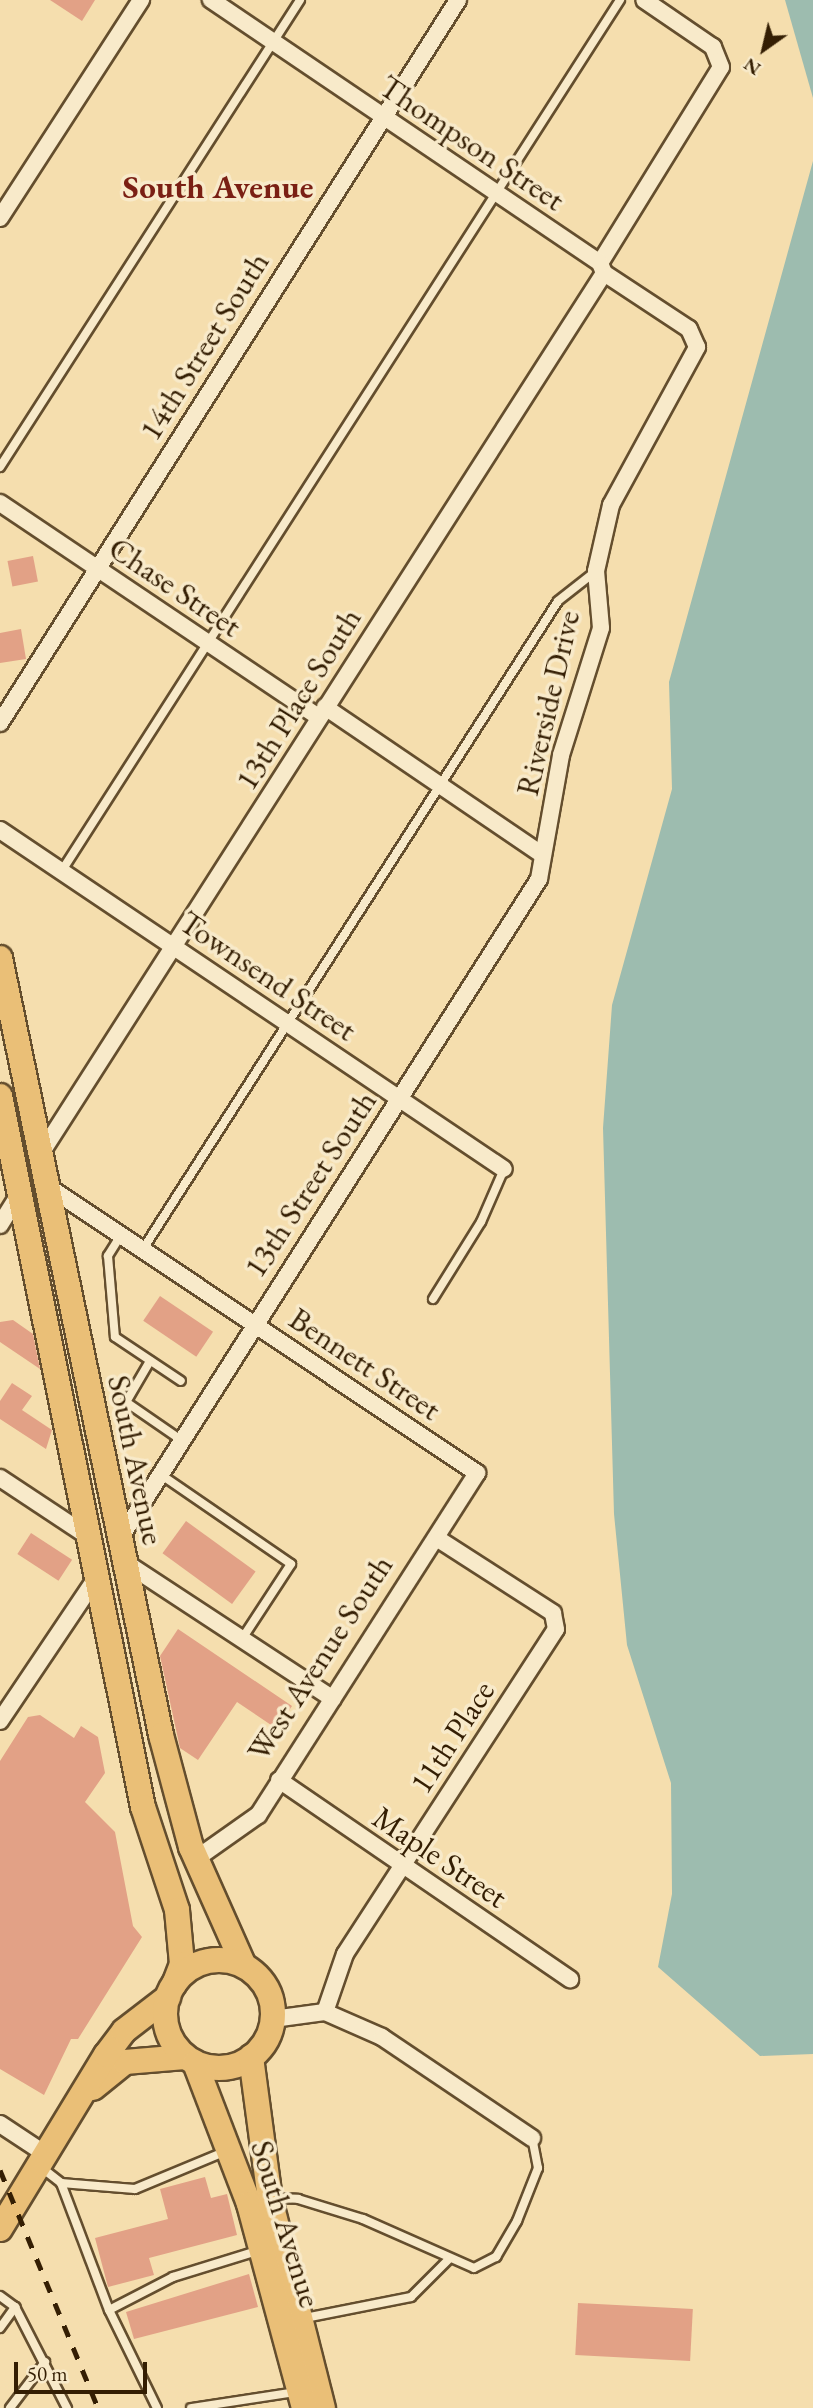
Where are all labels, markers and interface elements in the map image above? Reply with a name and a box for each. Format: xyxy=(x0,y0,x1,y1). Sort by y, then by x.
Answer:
north arrow xyxy=(729,14,799,84)
text: N xyxy=(739,52,765,81)
street label: Thompson Street xyxy=(372,67,572,219)
district label: South Avenue xyxy=(122,167,314,207)
street label: 14th Street South xyxy=(131,245,277,447)
street label: Chase Street xyxy=(101,529,249,645)
street label: 13th Place South xyxy=(227,601,369,797)
street label: Riverside Drive xyxy=(508,607,588,799)
street label: Townsend Street xyxy=(172,903,364,1049)
street label: 13th Street South xyxy=(235,1084,385,1284)
street label: Bennett Street xyxy=(282,1299,448,1429)
street label: South Avenue xyxy=(99,1372,173,1548)
street label: West Avenue South xyxy=(239,1548,401,1768)
street label: 11th Place xyxy=(401,1673,503,1801)
street label: Maple Street xyxy=(365,1798,515,1916)
street label: South Avenue xyxy=(242,2136,330,2312)
scale bar xyxy=(18,2348,150,2392)
text: 50 m xyxy=(27,2360,68,2387)

